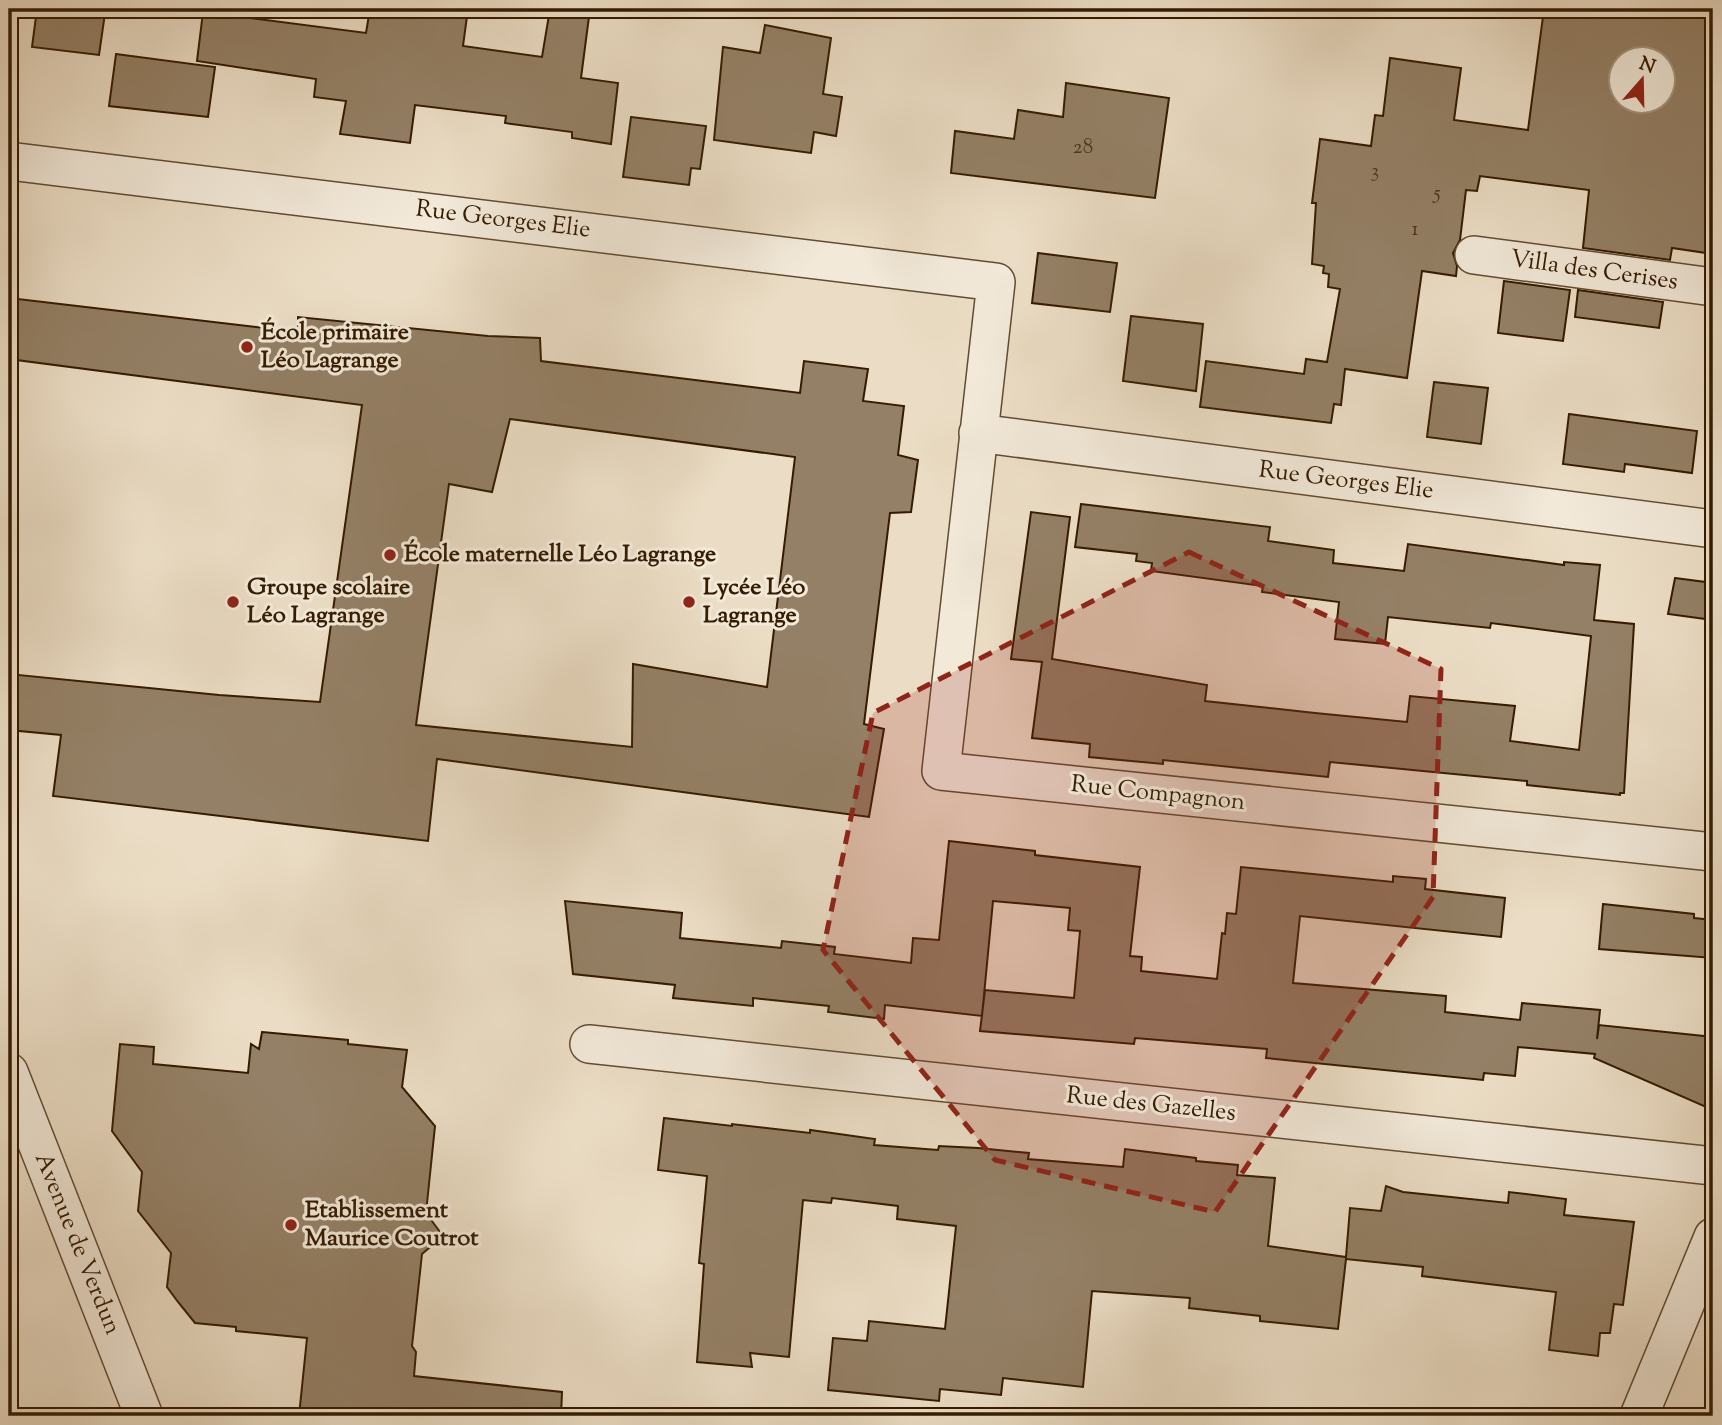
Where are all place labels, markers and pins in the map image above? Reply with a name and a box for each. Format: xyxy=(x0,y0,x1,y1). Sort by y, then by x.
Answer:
place label: École primaire Léo Lagrange xyxy=(261,316,409,378)
marker: École primaire Léo Lagrange xyxy=(239,339,255,355)
place label: École maternelle Léo Lagrange xyxy=(404,538,716,572)
marker: École maternelle Léo Lagrange xyxy=(382,547,398,563)
place label: Groupe scolaire Léo Lagrange xyxy=(247,571,410,633)
place label: Lycée Léo Lagrange xyxy=(703,571,805,633)
marker: Groupe scolaire Léo Lagrange xyxy=(225,594,241,610)
marker: Lycée Léo Lagrange xyxy=(681,594,697,610)
place label: Etablissement Maurice Coutrot xyxy=(305,1194,479,1256)
marker: Etablissement Maurice Coutrot xyxy=(283,1217,299,1233)

